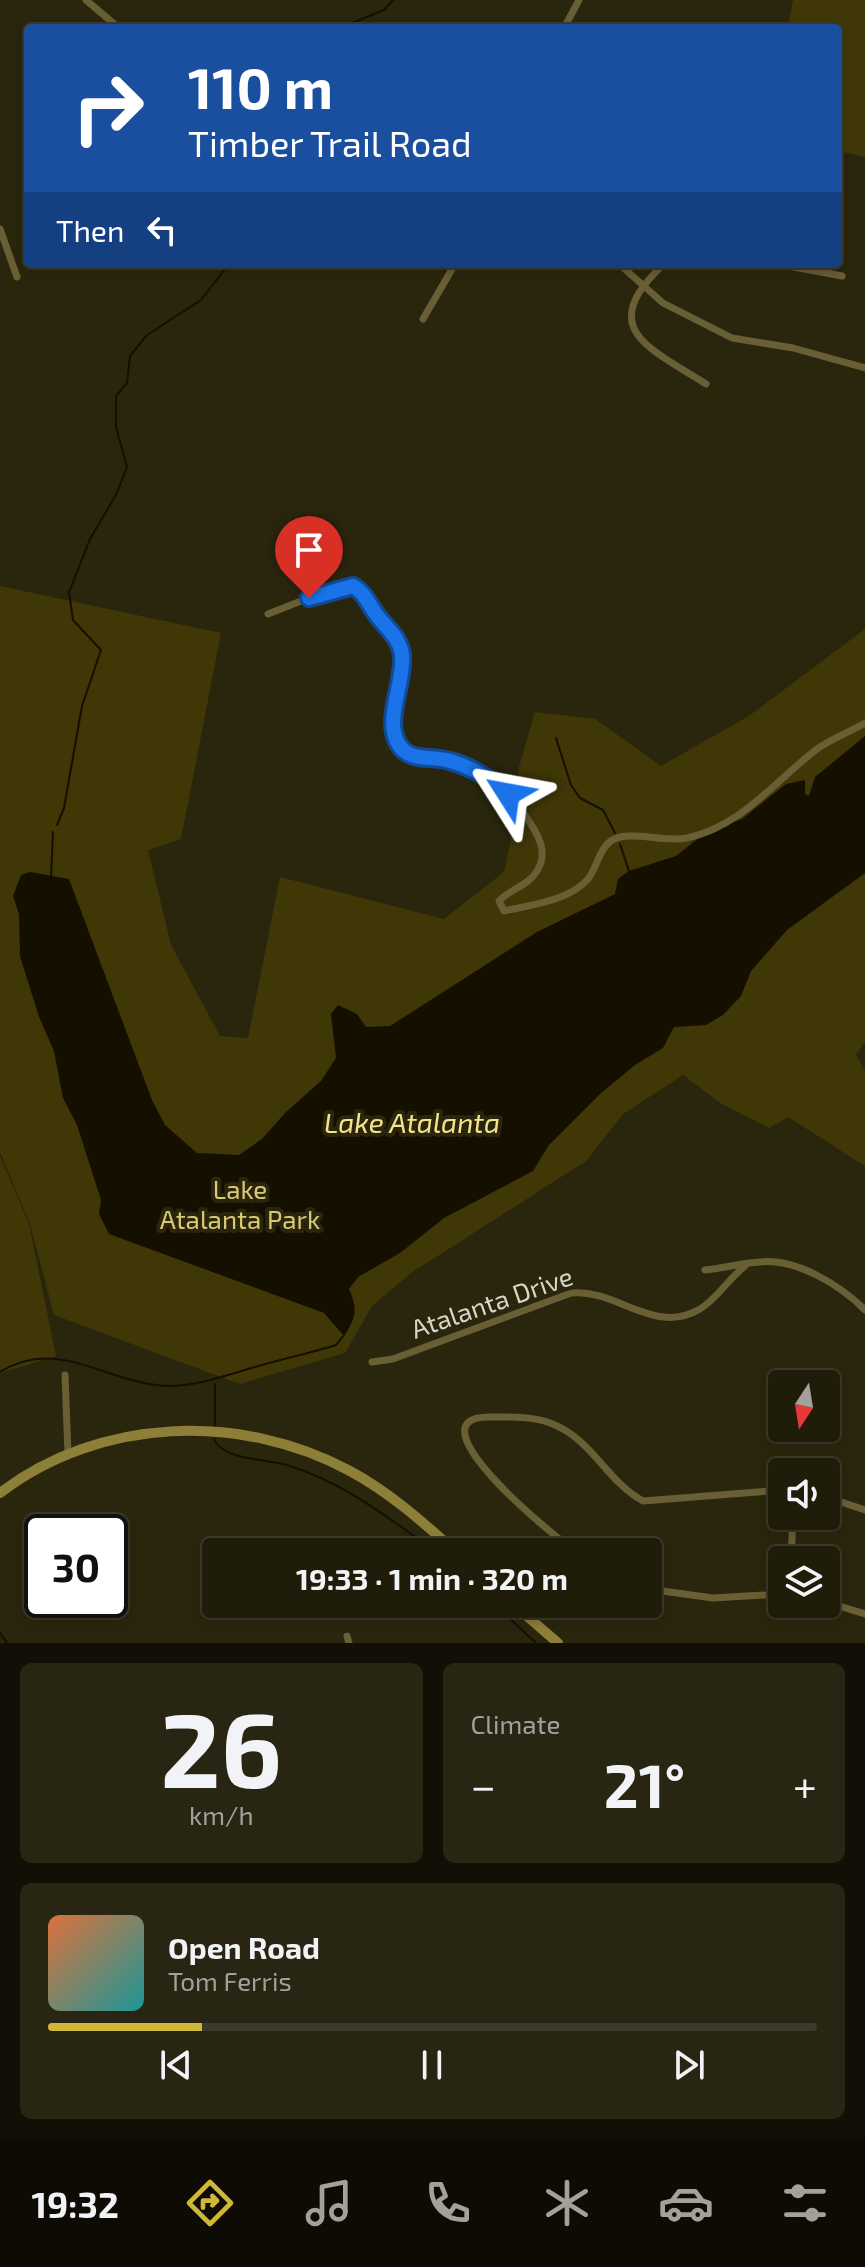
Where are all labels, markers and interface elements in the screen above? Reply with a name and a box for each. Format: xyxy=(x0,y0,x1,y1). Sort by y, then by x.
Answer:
text: 110 m xyxy=(188,53,333,120)
icon: right xyxy=(56,56,160,160)
text: Timber Trail Road xyxy=(188,121,472,164)
icon: left xyxy=(140,208,184,252)
text: Then xyxy=(56,212,124,248)
pin xyxy=(275,516,343,598)
icon: arrive xyxy=(287,528,331,572)
position arrow xyxy=(466,752,550,836)
water label: Lake Atalanta xyxy=(324,1105,500,1139)
park label: Lake Atalanta Park xyxy=(160,1173,320,1234)
street label: Atalanta Drive xyxy=(407,1259,576,1344)
north arrow xyxy=(768,1370,840,1442)
map controls xyxy=(768,1370,840,1618)
button: sound xyxy=(768,1458,840,1530)
speed limit sign: 30 xyxy=(24,1514,128,1618)
button: layers xyxy=(768,1546,840,1618)
text: 19:33 · 1 min · 320 m xyxy=(296,1560,568,1596)
text: 26 xyxy=(160,1684,282,1809)
text: Climate xyxy=(471,1708,560,1739)
text: 21° xyxy=(604,1748,685,1820)
text: − xyxy=(471,1758,496,1811)
text: + xyxy=(793,1758,817,1811)
text: km/h xyxy=(189,1799,254,1830)
text: Open Road xyxy=(168,1929,320,1965)
text: Tom Ferris xyxy=(168,1965,292,1996)
icon: previous xyxy=(154,2043,198,2087)
icon: pause xyxy=(410,2043,454,2087)
icon: next xyxy=(667,2043,711,2087)
icon: directions xyxy=(182,2175,238,2231)
icon: music xyxy=(301,2175,357,2231)
icon: phone xyxy=(420,2175,476,2231)
icon: climate xyxy=(539,2175,595,2231)
icon: car xyxy=(658,2175,714,2231)
icon: filters xyxy=(777,2175,833,2231)
text: 19:32 xyxy=(32,2182,119,2225)

